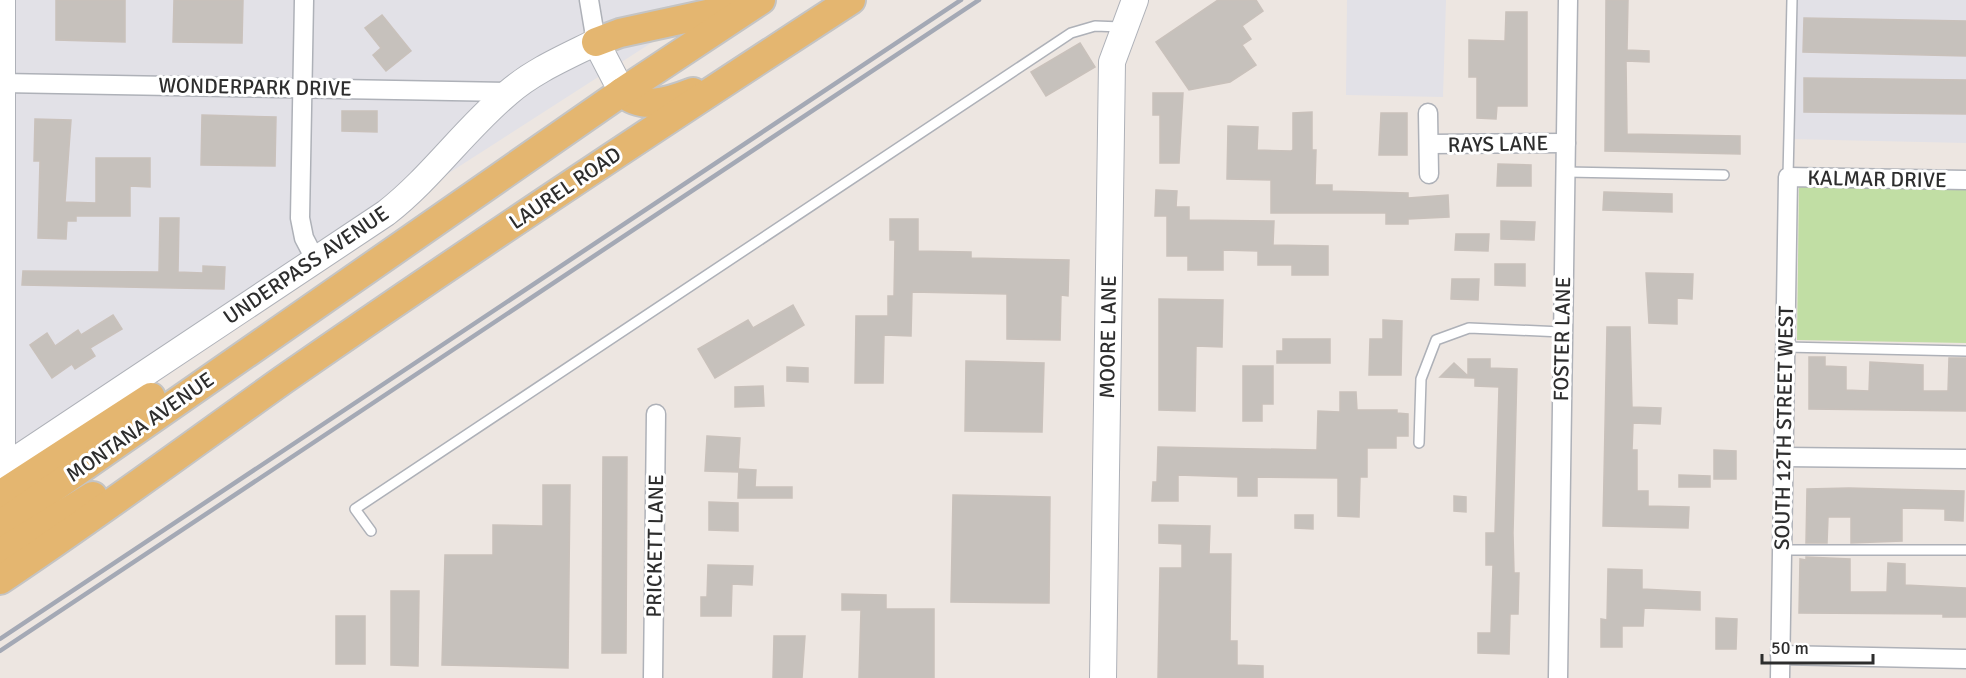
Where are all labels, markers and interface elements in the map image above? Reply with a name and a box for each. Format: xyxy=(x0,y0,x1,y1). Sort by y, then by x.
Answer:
street label: WONDERPARK DRIVE xyxy=(158,72,352,102)
street label: RAYS LANE xyxy=(1447,130,1549,158)
street label: LAUREL ROAD xyxy=(504,141,626,235)
street label: KALMAR DRIVE xyxy=(1807,165,1947,193)
street label: UNDERPASS AVENUE xyxy=(218,200,394,330)
street label: MOORE LANE xyxy=(1094,275,1122,399)
street label: FOSTER LANE xyxy=(1548,276,1576,402)
street label: SOUTH 12TH STREET WEST xyxy=(1769,305,1799,550)
street label: MONTANA AVENUE xyxy=(61,366,219,488)
street label: PRICKETT LANE xyxy=(641,474,669,618)
scale bar xyxy=(1762,627,1873,665)
text: 50 m xyxy=(1771,637,1809,659)

